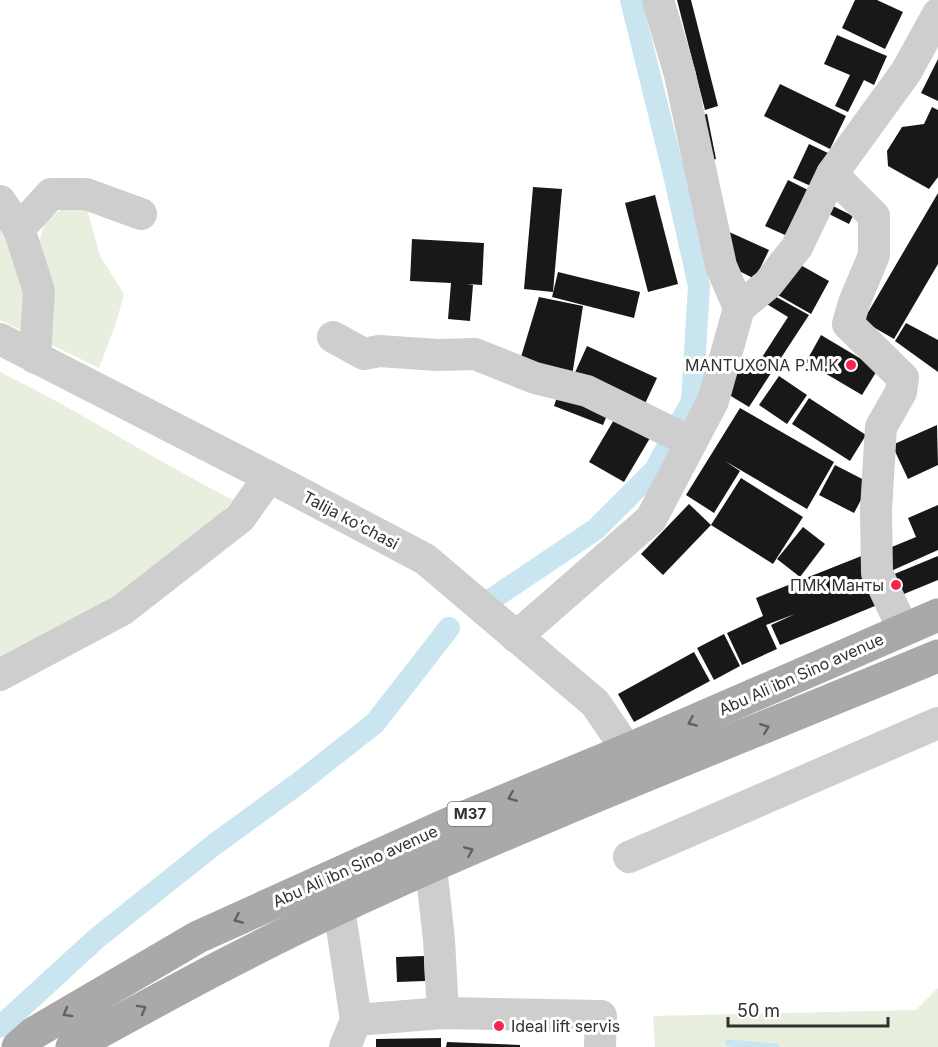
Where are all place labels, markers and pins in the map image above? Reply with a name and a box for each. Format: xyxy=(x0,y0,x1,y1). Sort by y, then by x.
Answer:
place label: MANTUXONA P.M.K xyxy=(685,355,839,375)
marker: MANTUXONA P.M.K xyxy=(844,358,858,372)
place label: ПМК Манты xyxy=(790,575,884,595)
marker: ПМК Манты xyxy=(889,578,903,592)
place label: Ideal lift servis xyxy=(511,1016,620,1036)
marker: Ideal lift servis xyxy=(492,1019,506,1033)

